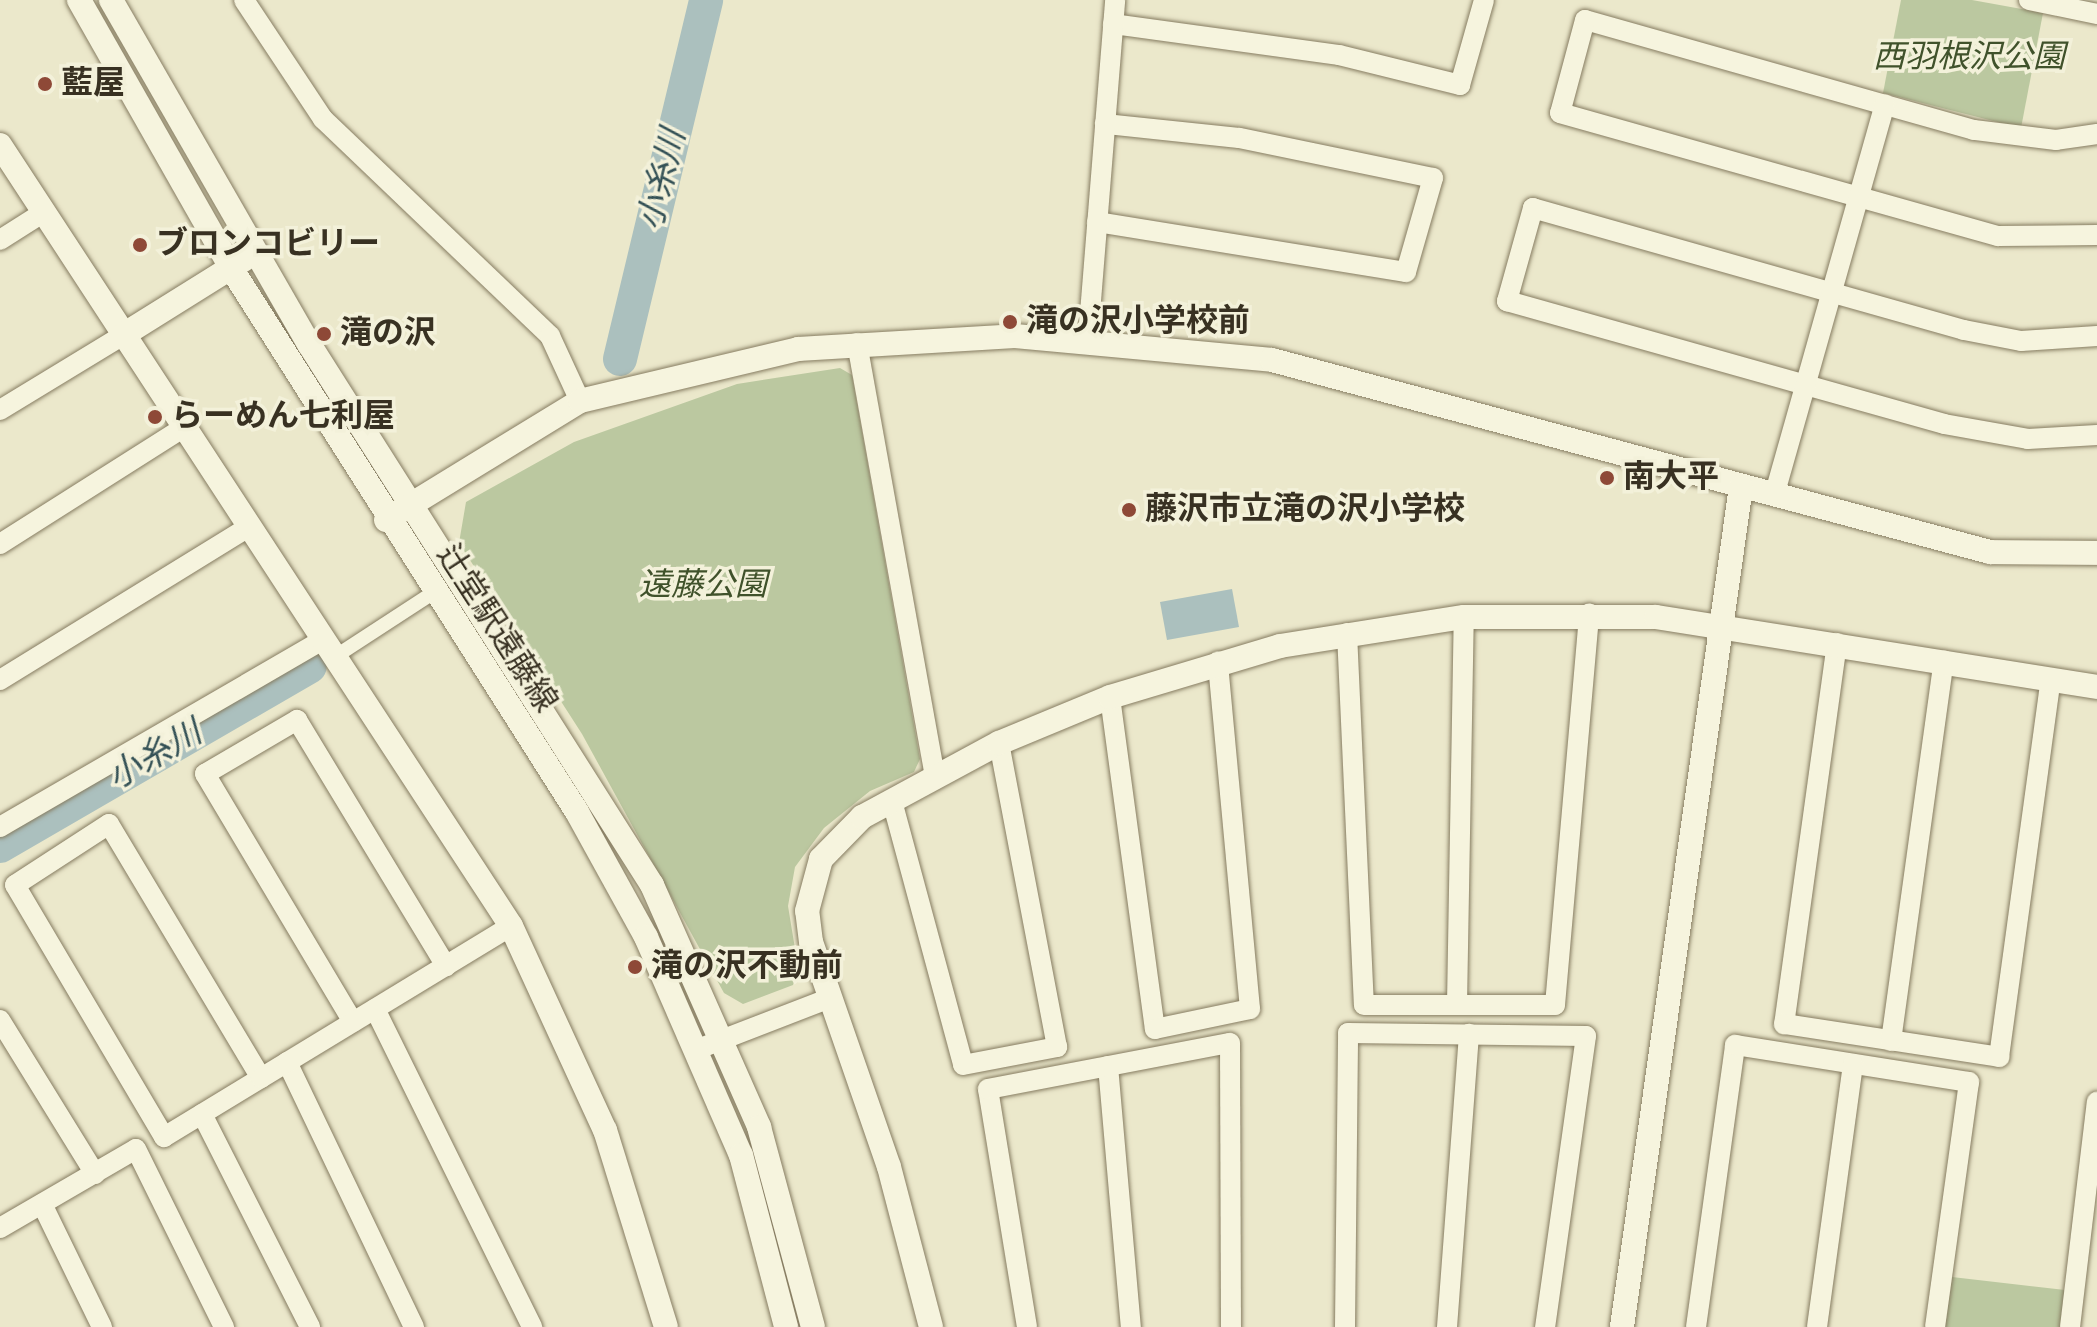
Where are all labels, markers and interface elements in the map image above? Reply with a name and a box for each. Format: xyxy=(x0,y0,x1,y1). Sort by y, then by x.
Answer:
park label: 西羽根沢公園 xyxy=(1873,39,2065,77)
place label: 藍屋 xyxy=(61,65,125,103)
marker: 藍屋 xyxy=(36,75,54,93)
water label: 小糸川 xyxy=(631,126,695,234)
place label: ブロンコビリー xyxy=(156,226,380,264)
marker: ブロンコビリー xyxy=(131,236,149,254)
place label: 滝の沢小学校前 xyxy=(1026,303,1250,341)
marker: 滝の沢小学校前 xyxy=(1001,313,1019,331)
place label: 滝の沢 xyxy=(340,315,436,353)
marker: 滝の沢 xyxy=(315,325,333,343)
place label: らーめん七利屋 xyxy=(171,398,395,436)
marker: らーめん七利屋 xyxy=(146,408,164,426)
place label: 南大平 xyxy=(1623,459,1719,497)
marker: 南大平 xyxy=(1598,469,1616,487)
place label: 藤沢市立滝の沢小学校 xyxy=(1145,491,1465,529)
marker: 藤沢市立滝の沢小学校 xyxy=(1120,501,1138,519)
street label: 辻堂駅遠藤線 xyxy=(428,538,564,720)
park label: 遠藤公園 xyxy=(639,567,767,605)
water label: 小糸川 xyxy=(101,713,209,799)
place label: 滝の沢不動前 xyxy=(651,948,843,986)
marker: 滝の沢不動前 xyxy=(626,958,644,976)

